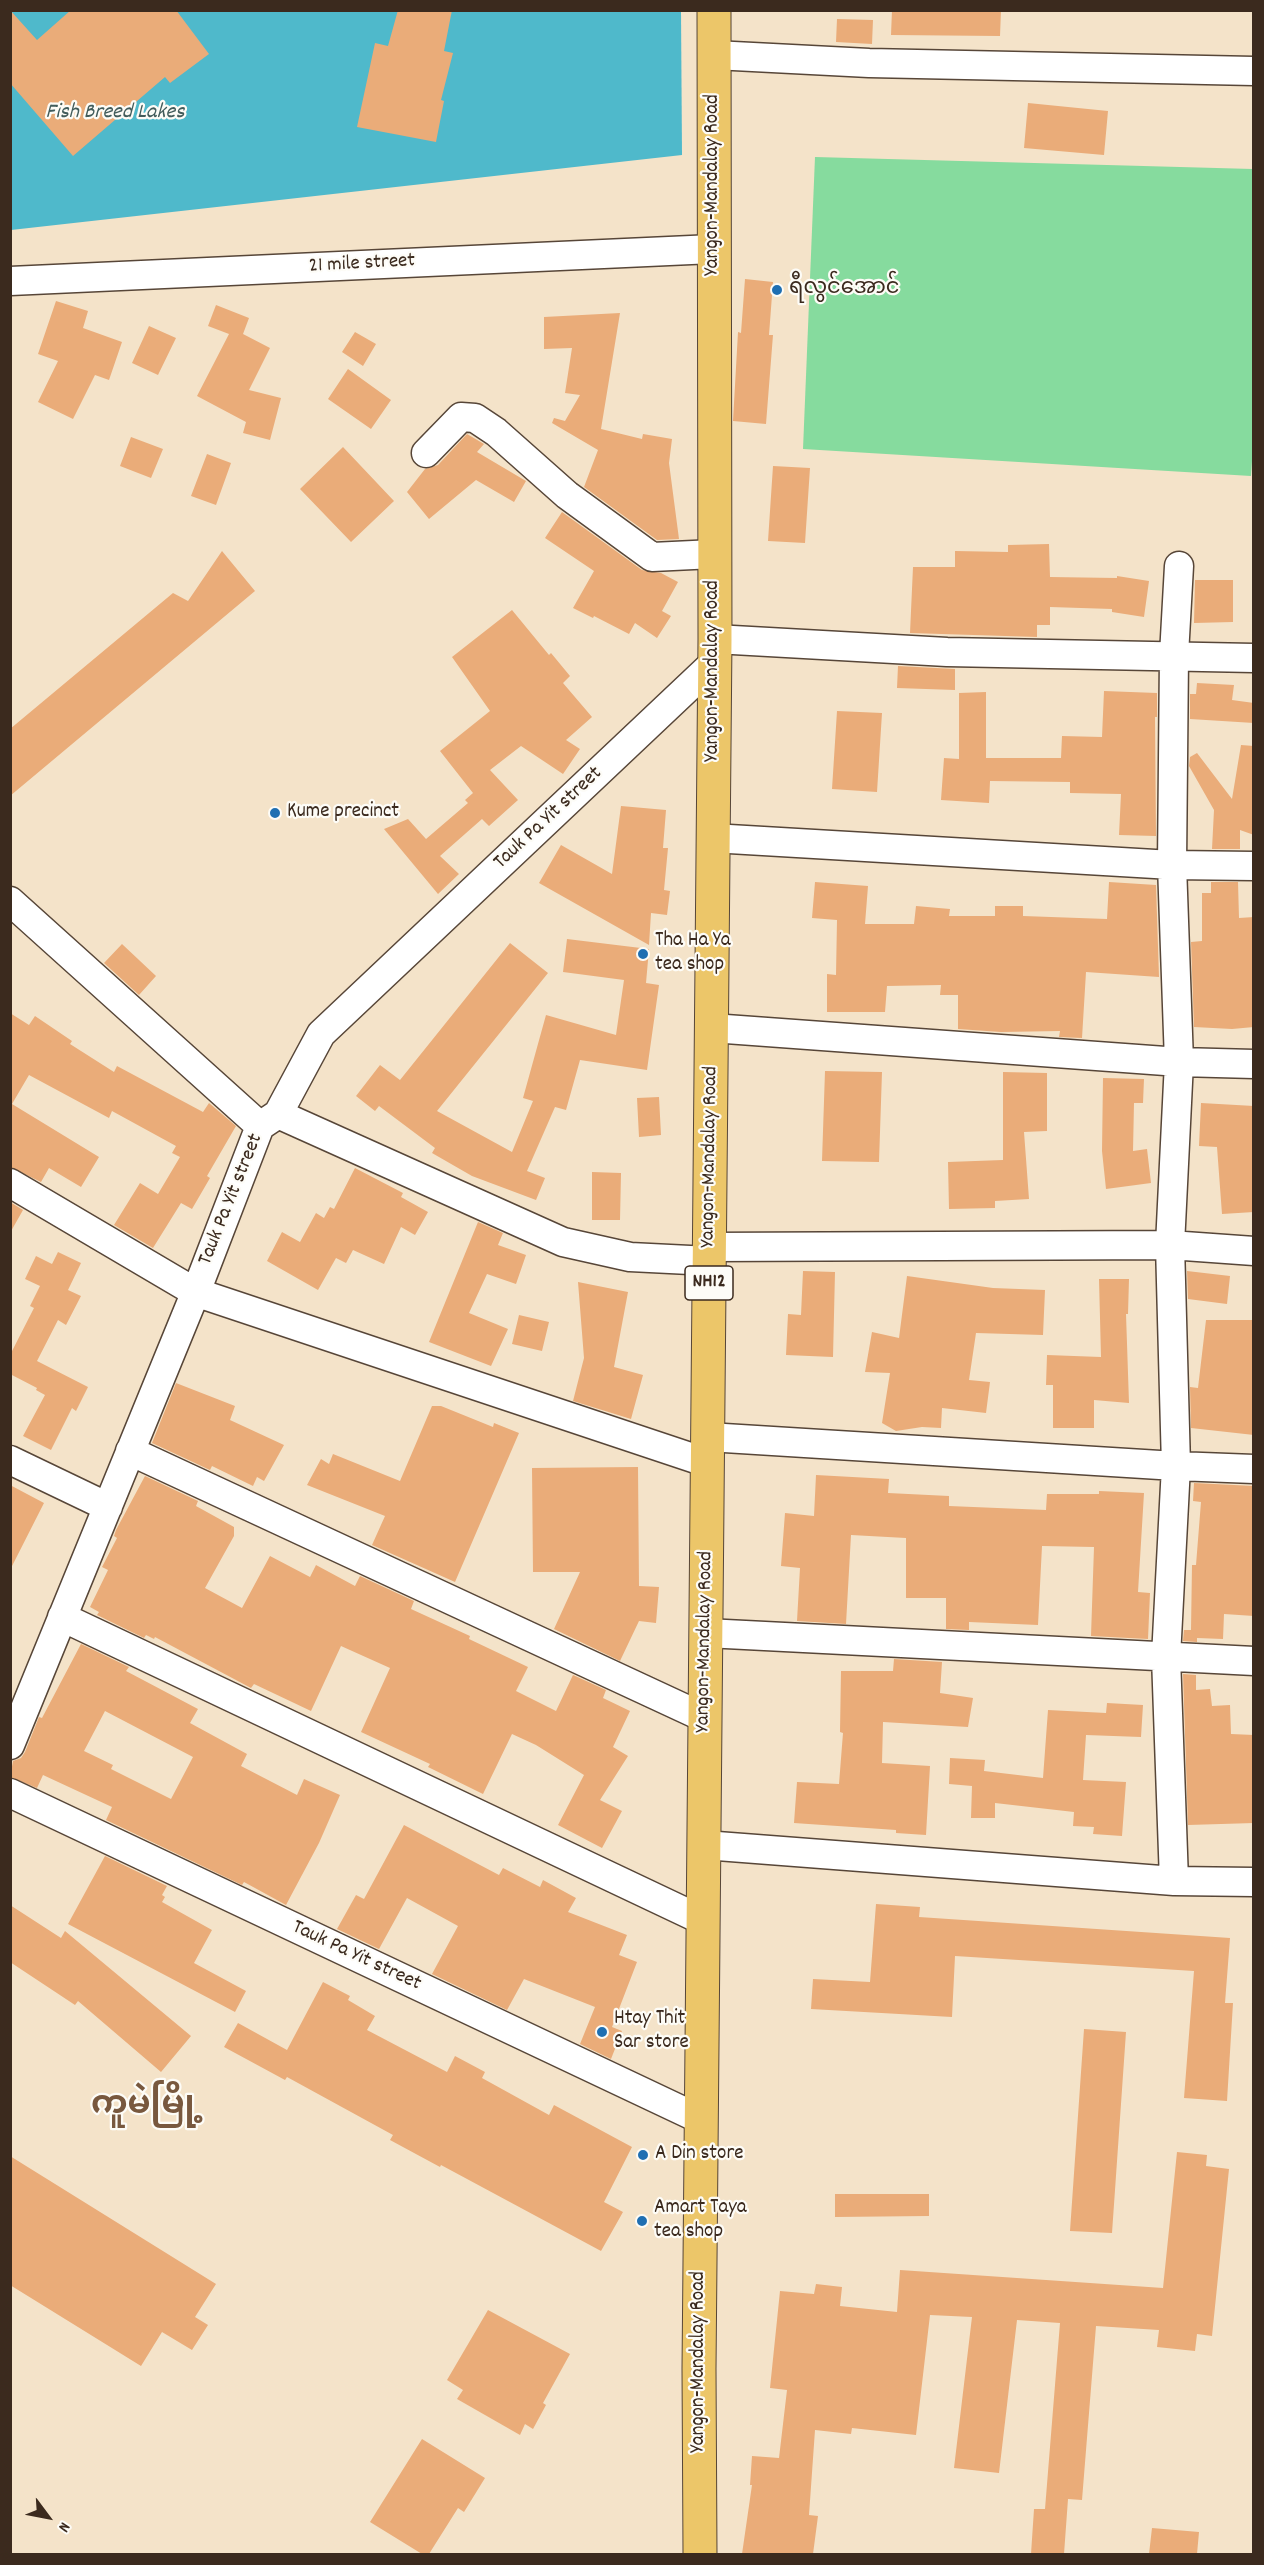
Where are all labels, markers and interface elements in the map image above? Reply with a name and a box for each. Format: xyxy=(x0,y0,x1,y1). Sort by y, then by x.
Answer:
street label: Yangon-Mandalay Road xyxy=(701,94,727,276)
water label: Fish Breed Lakes xyxy=(46,101,184,127)
street label: 21 mile street xyxy=(308,250,416,280)
place label: ရီလွင်အောင် xyxy=(789,277,899,303)
marker: ရီလွင်အောင် xyxy=(770,283,784,297)
street label: Yangon-Mandalay Road xyxy=(701,580,727,762)
street label: Tauk Pa Yit street xyxy=(489,762,609,876)
place label: Kume precinct xyxy=(287,800,399,826)
marker: Kume precinct xyxy=(268,806,282,820)
place label: Tha Ha Ya tea shop xyxy=(655,929,731,979)
marker: Tha Ha Ya tea shop xyxy=(636,947,650,961)
street label: Yangon-Mandalay Road xyxy=(697,1066,725,1248)
street label: Tauk Pa Yit street xyxy=(194,1131,270,1269)
road number: NH12 xyxy=(685,1266,733,1300)
street label: Yangon-Mandalay Road xyxy=(692,1551,720,1733)
street label: Tauk Pa Yit street xyxy=(287,1916,425,1998)
place label: Htay Thit Sar store xyxy=(614,2007,689,2057)
marker: Htay Thit Sar store xyxy=(595,2025,609,2039)
district label: ကူမဲမြို့ xyxy=(91,2088,203,2128)
place label: A Din store xyxy=(655,2142,743,2168)
marker: A Din store xyxy=(636,2148,650,2162)
place label: Amart Taya tea shop xyxy=(654,2196,747,2246)
marker: Amart Taya tea shop xyxy=(635,2214,649,2228)
street label: Yangon-Mandalay Road xyxy=(687,2271,713,2453)
north arrow xyxy=(18,2487,78,2547)
text: N xyxy=(52,2517,76,2536)

